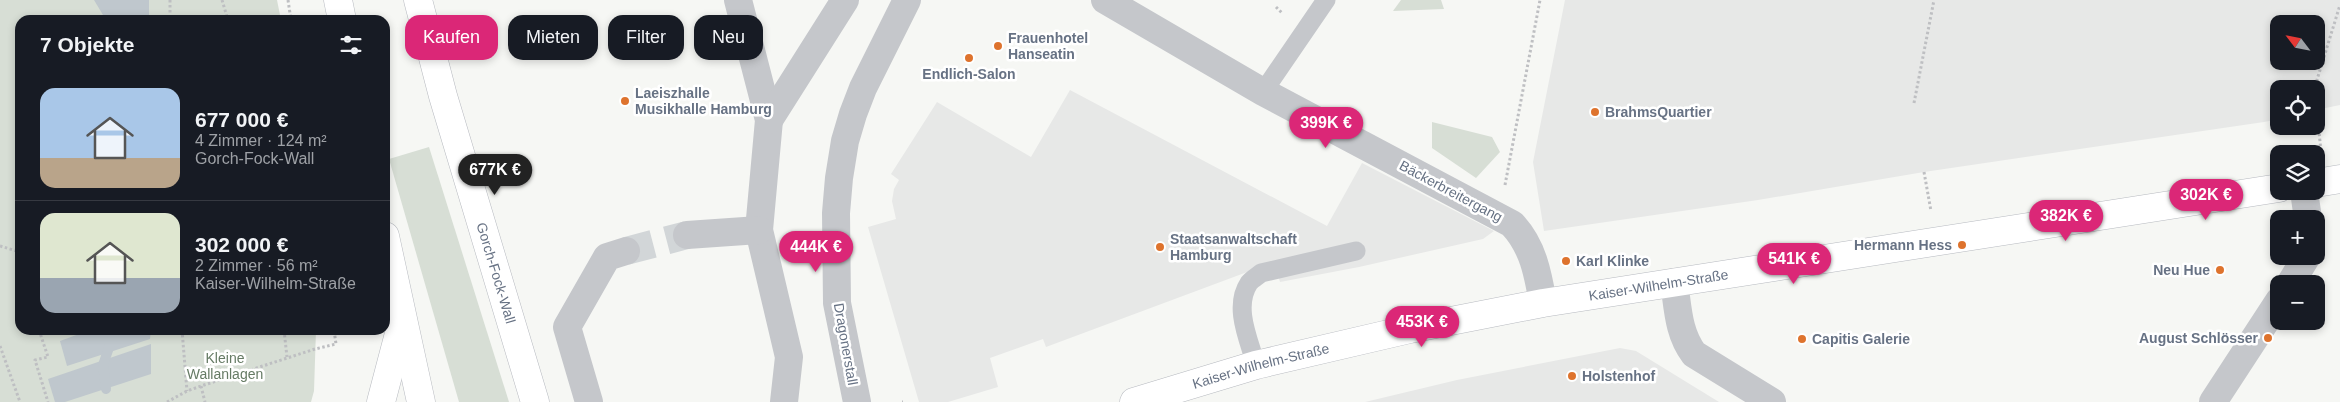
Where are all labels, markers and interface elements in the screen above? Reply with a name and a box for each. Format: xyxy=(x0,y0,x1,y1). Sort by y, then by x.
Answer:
chip: Kaufen xyxy=(405,15,498,60)
chip: Mieten xyxy=(508,15,598,60)
chip: Filter xyxy=(608,15,684,60)
chip: Neu xyxy=(694,15,763,60)
north arrow xyxy=(2270,15,2325,70)
map controls xyxy=(2270,15,2325,330)
place label: Frauenhotel Hanseatin xyxy=(1008,30,1088,62)
icon: filters xyxy=(337,31,365,59)
text: 7 Objekte xyxy=(40,33,135,56)
marker: Frauenhotel Hanseatin xyxy=(992,40,1004,52)
marker: Endlich-Salon xyxy=(963,52,975,64)
place label: Endlich-Salon xyxy=(922,66,1016,82)
button: locate xyxy=(2270,80,2325,135)
place label: Laeiszhalle Musikhalle Hamburg xyxy=(635,85,772,117)
marker: Laeiszhalle Musikhalle Hamburg xyxy=(619,95,631,107)
place label: BrahmsQuartier xyxy=(1605,104,1712,120)
pin: 399K € xyxy=(1285,106,1367,149)
marker: BrahmsQuartier xyxy=(1589,106,1601,118)
icon: home xyxy=(80,108,140,168)
text: 677 000 € xyxy=(195,108,288,131)
text: 399K € xyxy=(1300,114,1352,131)
text: 4 Zimmer · 124 m² xyxy=(195,132,327,149)
button: layers xyxy=(2270,145,2325,200)
text: Gorch-Fock-Wall xyxy=(195,150,314,167)
pin: 677K € xyxy=(454,154,536,196)
street label: Bäckerbreitergang xyxy=(1397,157,1505,225)
text: 677K € xyxy=(469,161,521,178)
pin: 302K € xyxy=(2165,178,2247,221)
text: 302K € xyxy=(2180,186,2232,203)
pin: 382K € xyxy=(2025,200,2107,242)
text: 382K € xyxy=(2040,207,2092,224)
button: + xyxy=(2270,210,2325,265)
street label: Gorch-Fock-Wall xyxy=(473,221,519,325)
pin: 444K € xyxy=(775,230,857,273)
place label: Staatsanwaltschaft Hamburg xyxy=(1170,231,1297,263)
icon: home xyxy=(80,233,140,293)
text: 302 000 € xyxy=(195,233,288,256)
place label: Hermann Hess xyxy=(1854,237,1952,253)
text: 444K € xyxy=(790,238,842,255)
marker: Hermann Hess xyxy=(1956,239,1968,251)
marker: Staatsanwaltschaft Hamburg xyxy=(1154,241,1166,253)
pin: 541K € xyxy=(1753,242,1835,285)
text: 541K € xyxy=(1768,250,1820,267)
place label: Karl Klinke xyxy=(1576,253,1649,269)
marker: Karl Klinke xyxy=(1560,255,1572,267)
text: 2 Zimmer · 56 m² xyxy=(195,257,318,274)
place label: Neu Hue xyxy=(2153,262,2210,278)
marker: Neu Hue xyxy=(2214,264,2226,276)
street label: Kaiser-Wilhelm-Straße xyxy=(1588,266,1730,304)
text: Kaiser-Wilhelm-Straße xyxy=(195,275,356,292)
button: − xyxy=(2270,275,2325,330)
street label: Dragonerstall xyxy=(831,302,861,386)
pin: 453K € xyxy=(1381,306,1463,348)
text: 453K € xyxy=(1396,313,1448,330)
place label: August Schlösser xyxy=(2139,330,2259,346)
place label: Capitis Galerie xyxy=(1812,331,1910,347)
marker: August Schlösser xyxy=(2262,332,2274,344)
marker: Capitis Galerie xyxy=(1796,333,1808,345)
street label: Kaiser-Wilhelm-Straße xyxy=(1191,340,1331,392)
park label: Kleine Wallanlagen xyxy=(187,350,263,382)
place label: Holstenhof xyxy=(1582,368,1655,384)
marker: Holstenhof xyxy=(1566,370,1578,382)

